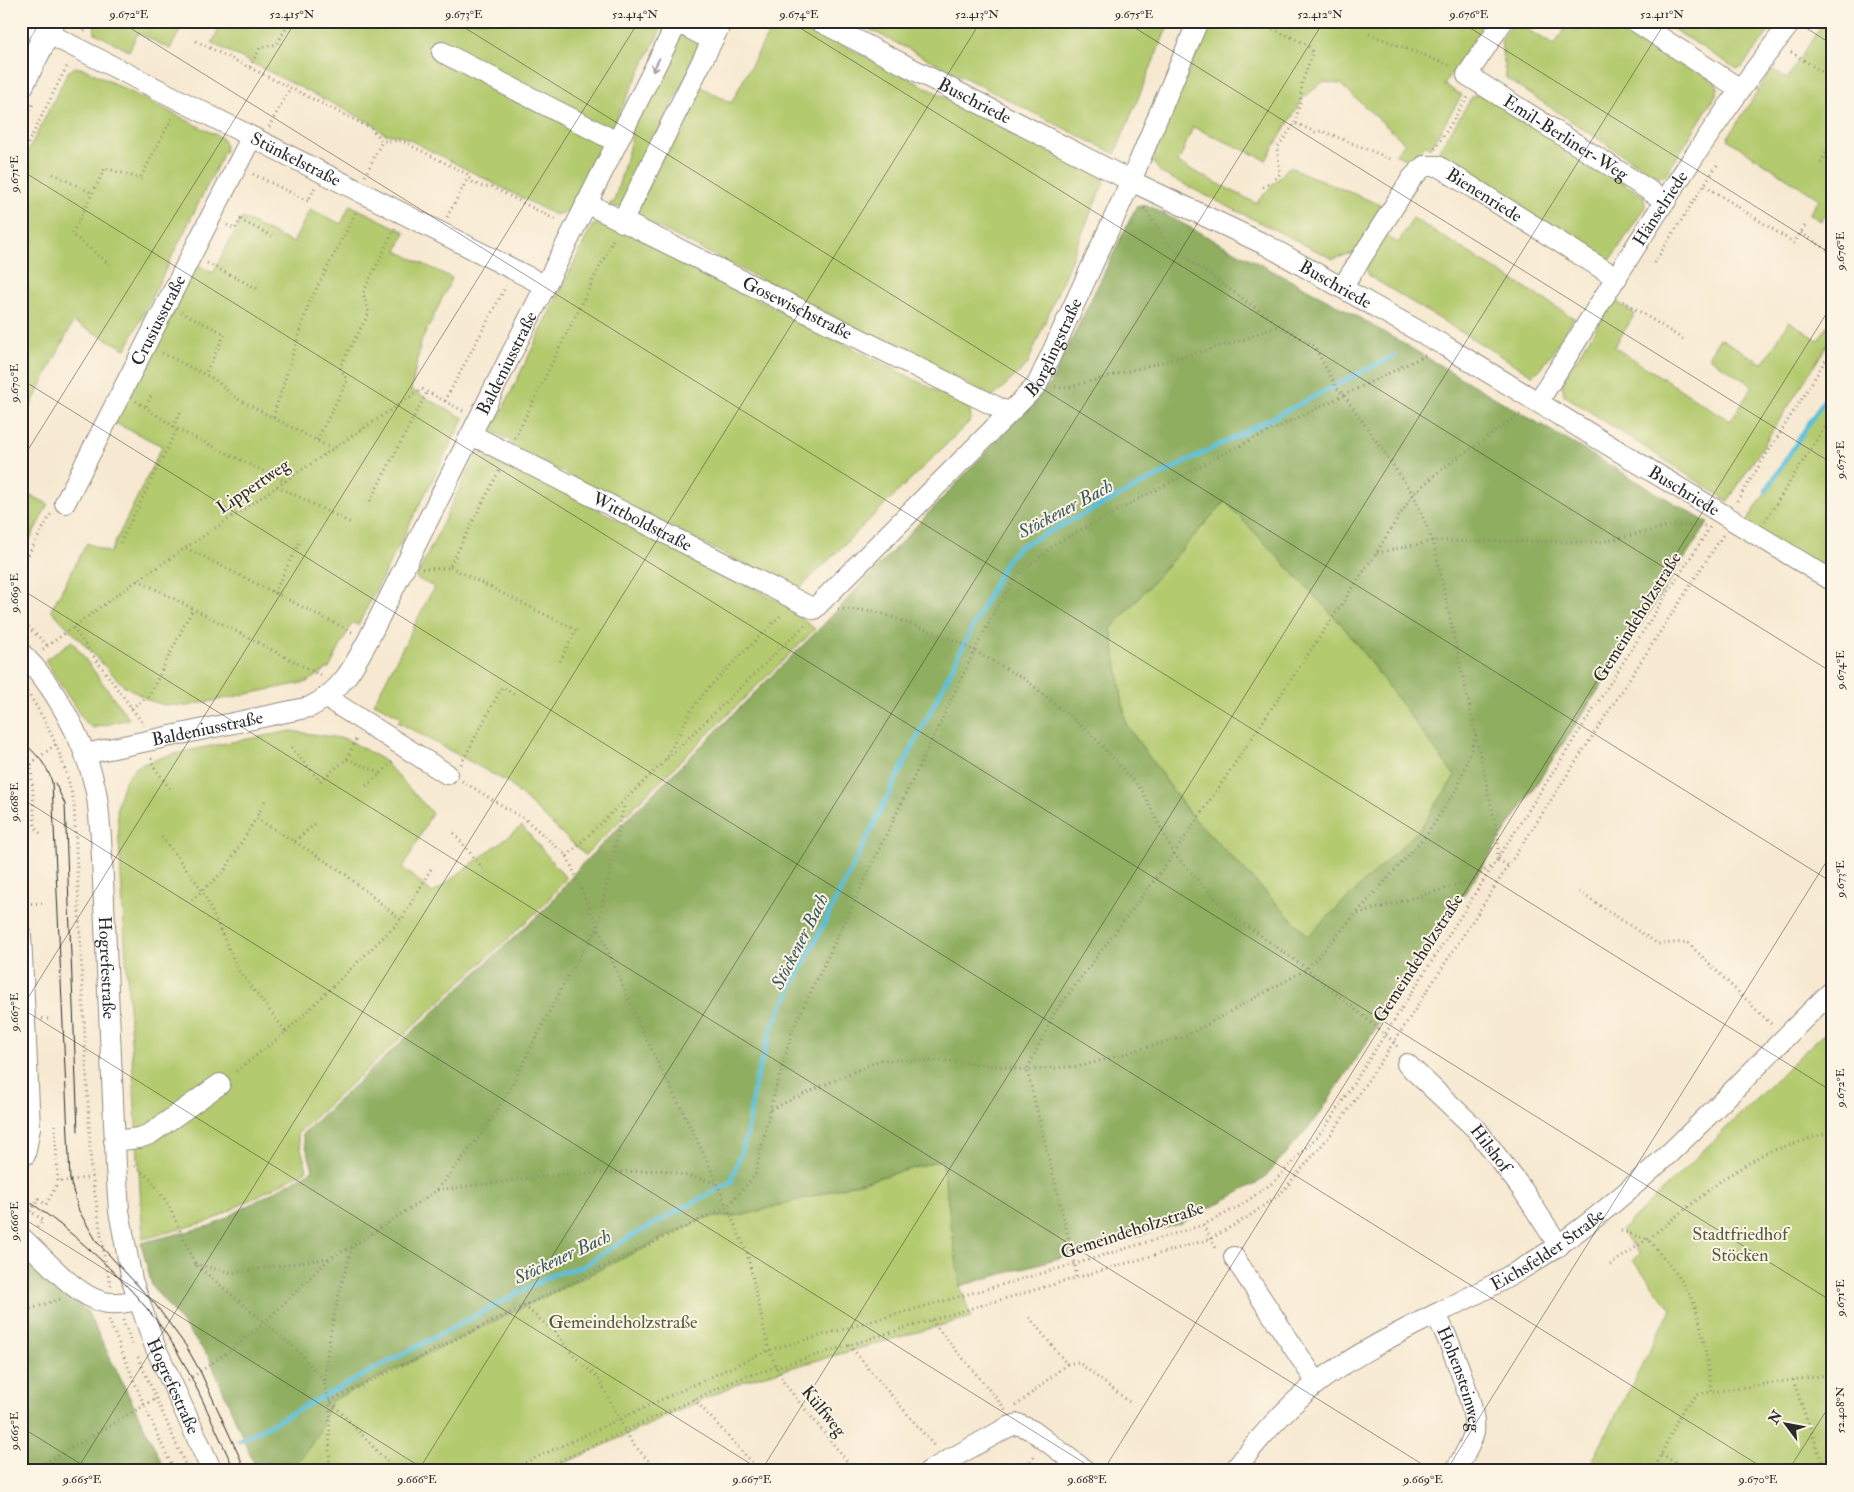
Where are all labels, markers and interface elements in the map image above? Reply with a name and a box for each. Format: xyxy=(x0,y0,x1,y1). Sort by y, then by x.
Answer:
text: 9.672°E xyxy=(109,7,149,22)
text: 52.415°N xyxy=(270,7,315,22)
text: 9.673°E xyxy=(444,7,483,22)
text: 52.414°N xyxy=(612,7,658,22)
text: 9.674°E xyxy=(778,7,819,22)
text: 52.413°N xyxy=(955,7,999,22)
text: 9.675°E xyxy=(1114,7,1153,22)
text: 52.412°N xyxy=(1297,7,1343,22)
text: 9.676°E xyxy=(1449,7,1489,22)
text: 52.411°N xyxy=(1640,7,1684,22)
one-way arrow xyxy=(651,57,660,72)
street label: Buschriede xyxy=(934,73,1015,130)
street label: Emil-Berliner-Weg xyxy=(1499,90,1633,187)
street label: Stünkelstraße xyxy=(247,127,345,192)
text: 9.671°E xyxy=(7,155,22,194)
street label: Bienenriede xyxy=(1442,163,1527,228)
street label: Hänselriede xyxy=(1628,166,1694,251)
text: 9.676°E xyxy=(1833,231,1848,271)
street label: Buschriede xyxy=(1295,255,1376,314)
street label: Crusiusstraße xyxy=(126,271,191,370)
street label: Gosewischstraße xyxy=(738,271,856,346)
street label: Borglingstraße xyxy=(1021,294,1088,402)
street label: Baldeniusstraße xyxy=(472,307,543,419)
text: 9.670°E xyxy=(7,363,22,404)
text: 9.675°E xyxy=(1833,441,1848,480)
street label: Lippertweg xyxy=(212,453,295,519)
street label: Buschriede xyxy=(1644,461,1724,522)
water label: Stöckener Bach xyxy=(1013,474,1117,544)
street label: Wittboldstraße xyxy=(587,487,696,557)
street label: Gemeindeholzstraße xyxy=(1588,548,1687,687)
text: 9.669°E xyxy=(7,573,22,614)
text: 9.674°E xyxy=(1833,650,1848,691)
street label: Baldeniusstraße xyxy=(150,706,266,752)
text: 9.668°E xyxy=(7,782,22,823)
text: 9.673°E xyxy=(1833,860,1848,899)
water label: Stöckener Bach xyxy=(765,889,834,994)
street label: Gemeindeholzstraße xyxy=(1368,889,1469,1027)
street label: Hogrefestraße xyxy=(93,916,120,1020)
text: 9.667°E xyxy=(7,992,22,1032)
text: 9.672°E xyxy=(1833,1068,1848,1109)
street label: Hilshof xyxy=(1465,1120,1518,1179)
street label: Gemeindeholzstraße xyxy=(1058,1196,1207,1264)
text: 9.666°E xyxy=(7,1201,22,1242)
street label: Eichsfelder Straße xyxy=(1487,1203,1610,1296)
park label: Stadtfriedhof Stöcken xyxy=(1692,1223,1791,1267)
water label: Stöckener Bach xyxy=(509,1224,615,1290)
text: 9.671°E xyxy=(1833,1279,1848,1318)
park label: Gemeindeholzstraße xyxy=(548,1311,698,1334)
street label: Hohensteinweg xyxy=(1431,1323,1485,1433)
street label: Hogrefestraße xyxy=(141,1335,205,1438)
street label: Külfweg xyxy=(796,1381,852,1443)
text: 52.408°N xyxy=(1833,1386,1848,1434)
north arrow xyxy=(1762,1400,1812,1450)
text: N xyxy=(1764,1407,1786,1428)
text: 9.665°E xyxy=(7,1411,22,1451)
text: 9.665°E xyxy=(62,1472,102,1487)
text: 9.666°E xyxy=(396,1472,437,1487)
text: 9.667°E xyxy=(732,1472,772,1487)
text: 9.668°E xyxy=(1066,1472,1107,1487)
text: 9.669°E xyxy=(1402,1472,1443,1487)
text: 9.670°E xyxy=(1737,1472,1778,1487)

